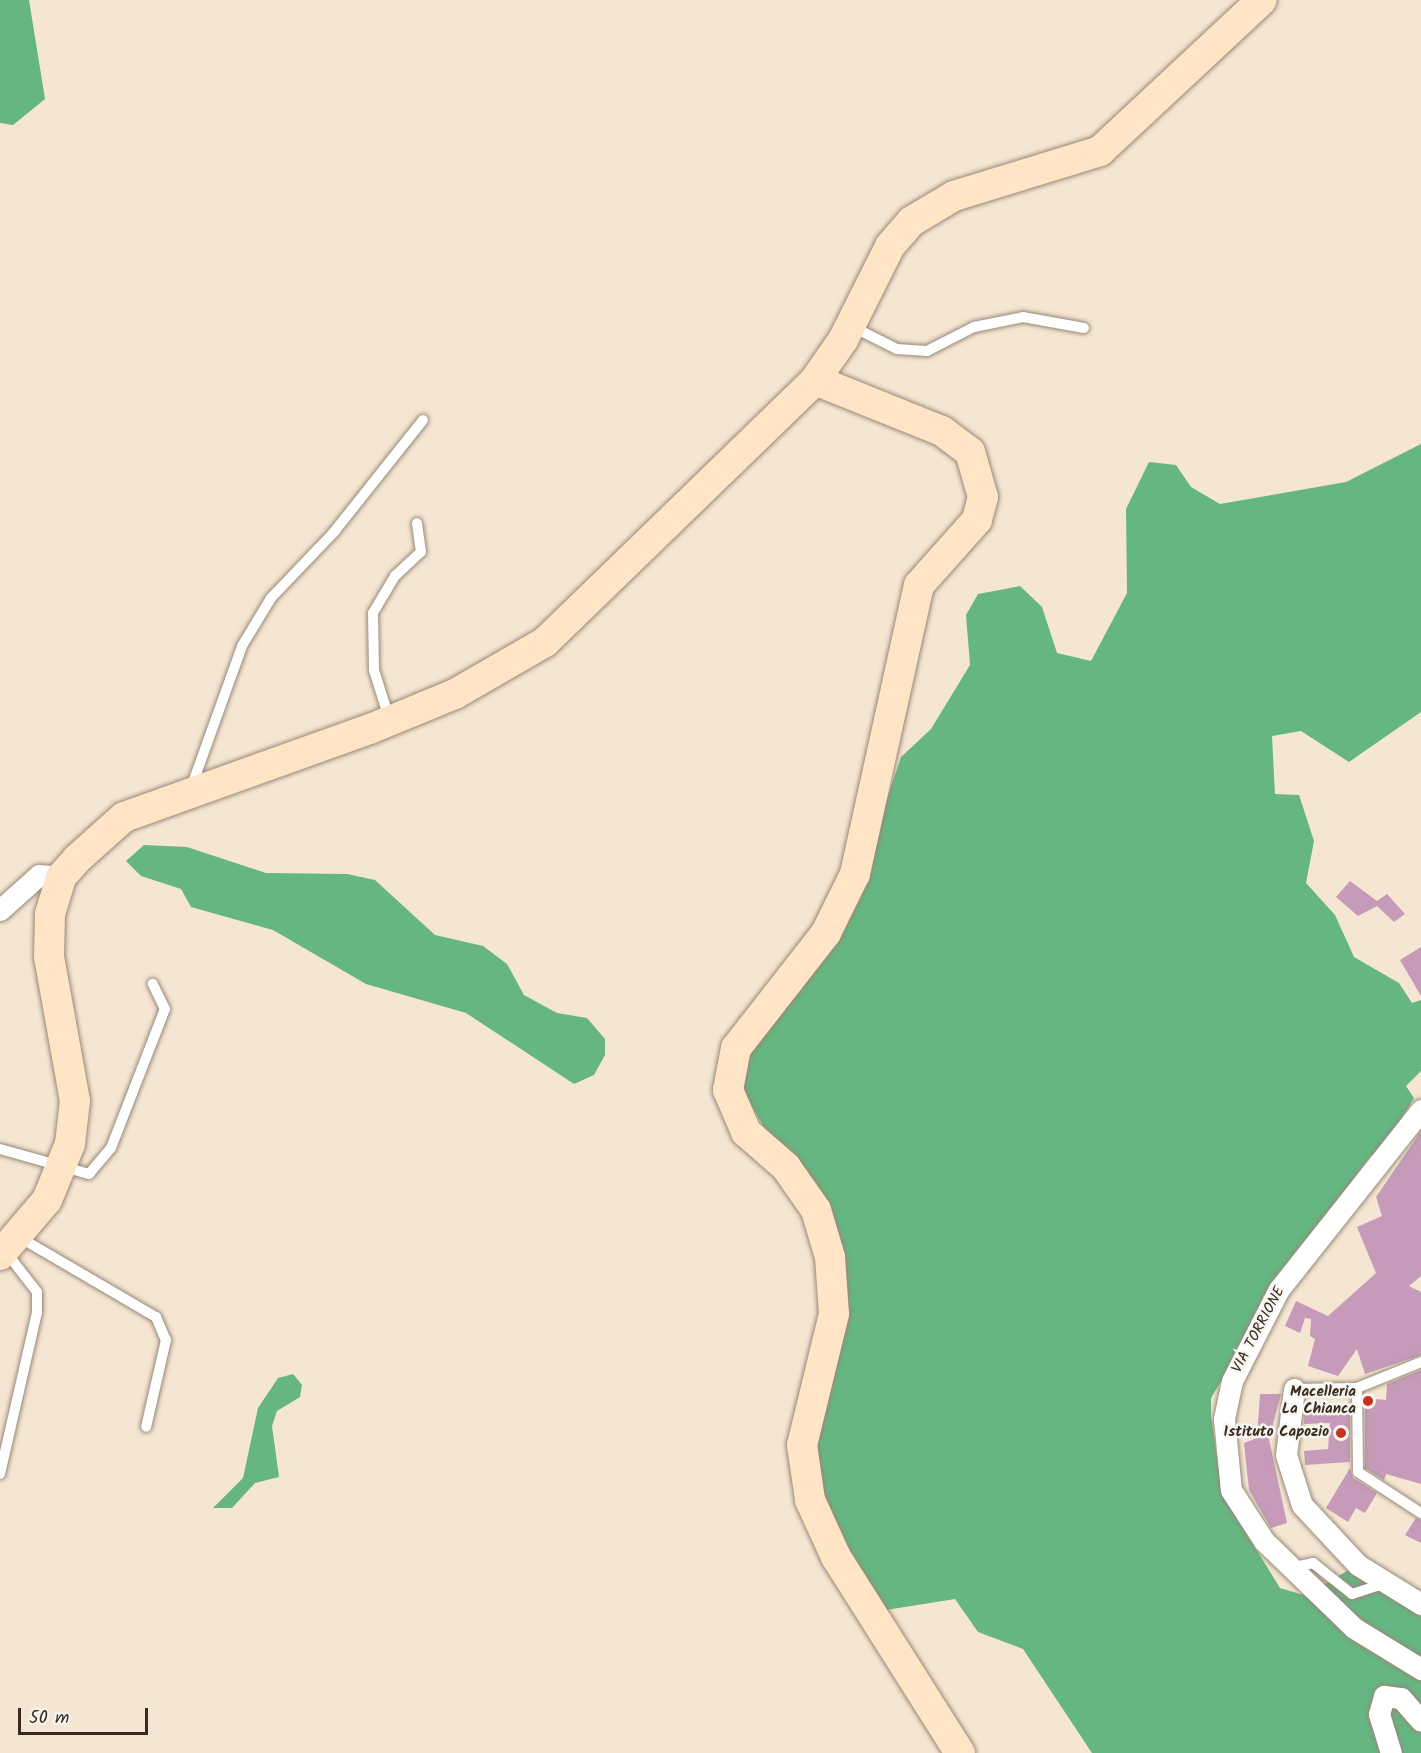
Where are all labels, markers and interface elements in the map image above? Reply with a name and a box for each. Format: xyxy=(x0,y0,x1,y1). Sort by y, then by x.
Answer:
street label: VIA TORRIONE xyxy=(1229,1284,1289,1376)
place label: Macelleria La Chianca xyxy=(1282,1383,1356,1418)
marker: Macelleria La Chianca xyxy=(1361,1394,1375,1408)
place label: Istituto Capozio xyxy=(1224,1424,1329,1442)
marker: Istituto Capozio xyxy=(1334,1426,1348,1440)
scale bar xyxy=(21,1696,152,1734)
text: 50 m xyxy=(29,1704,69,1733)

